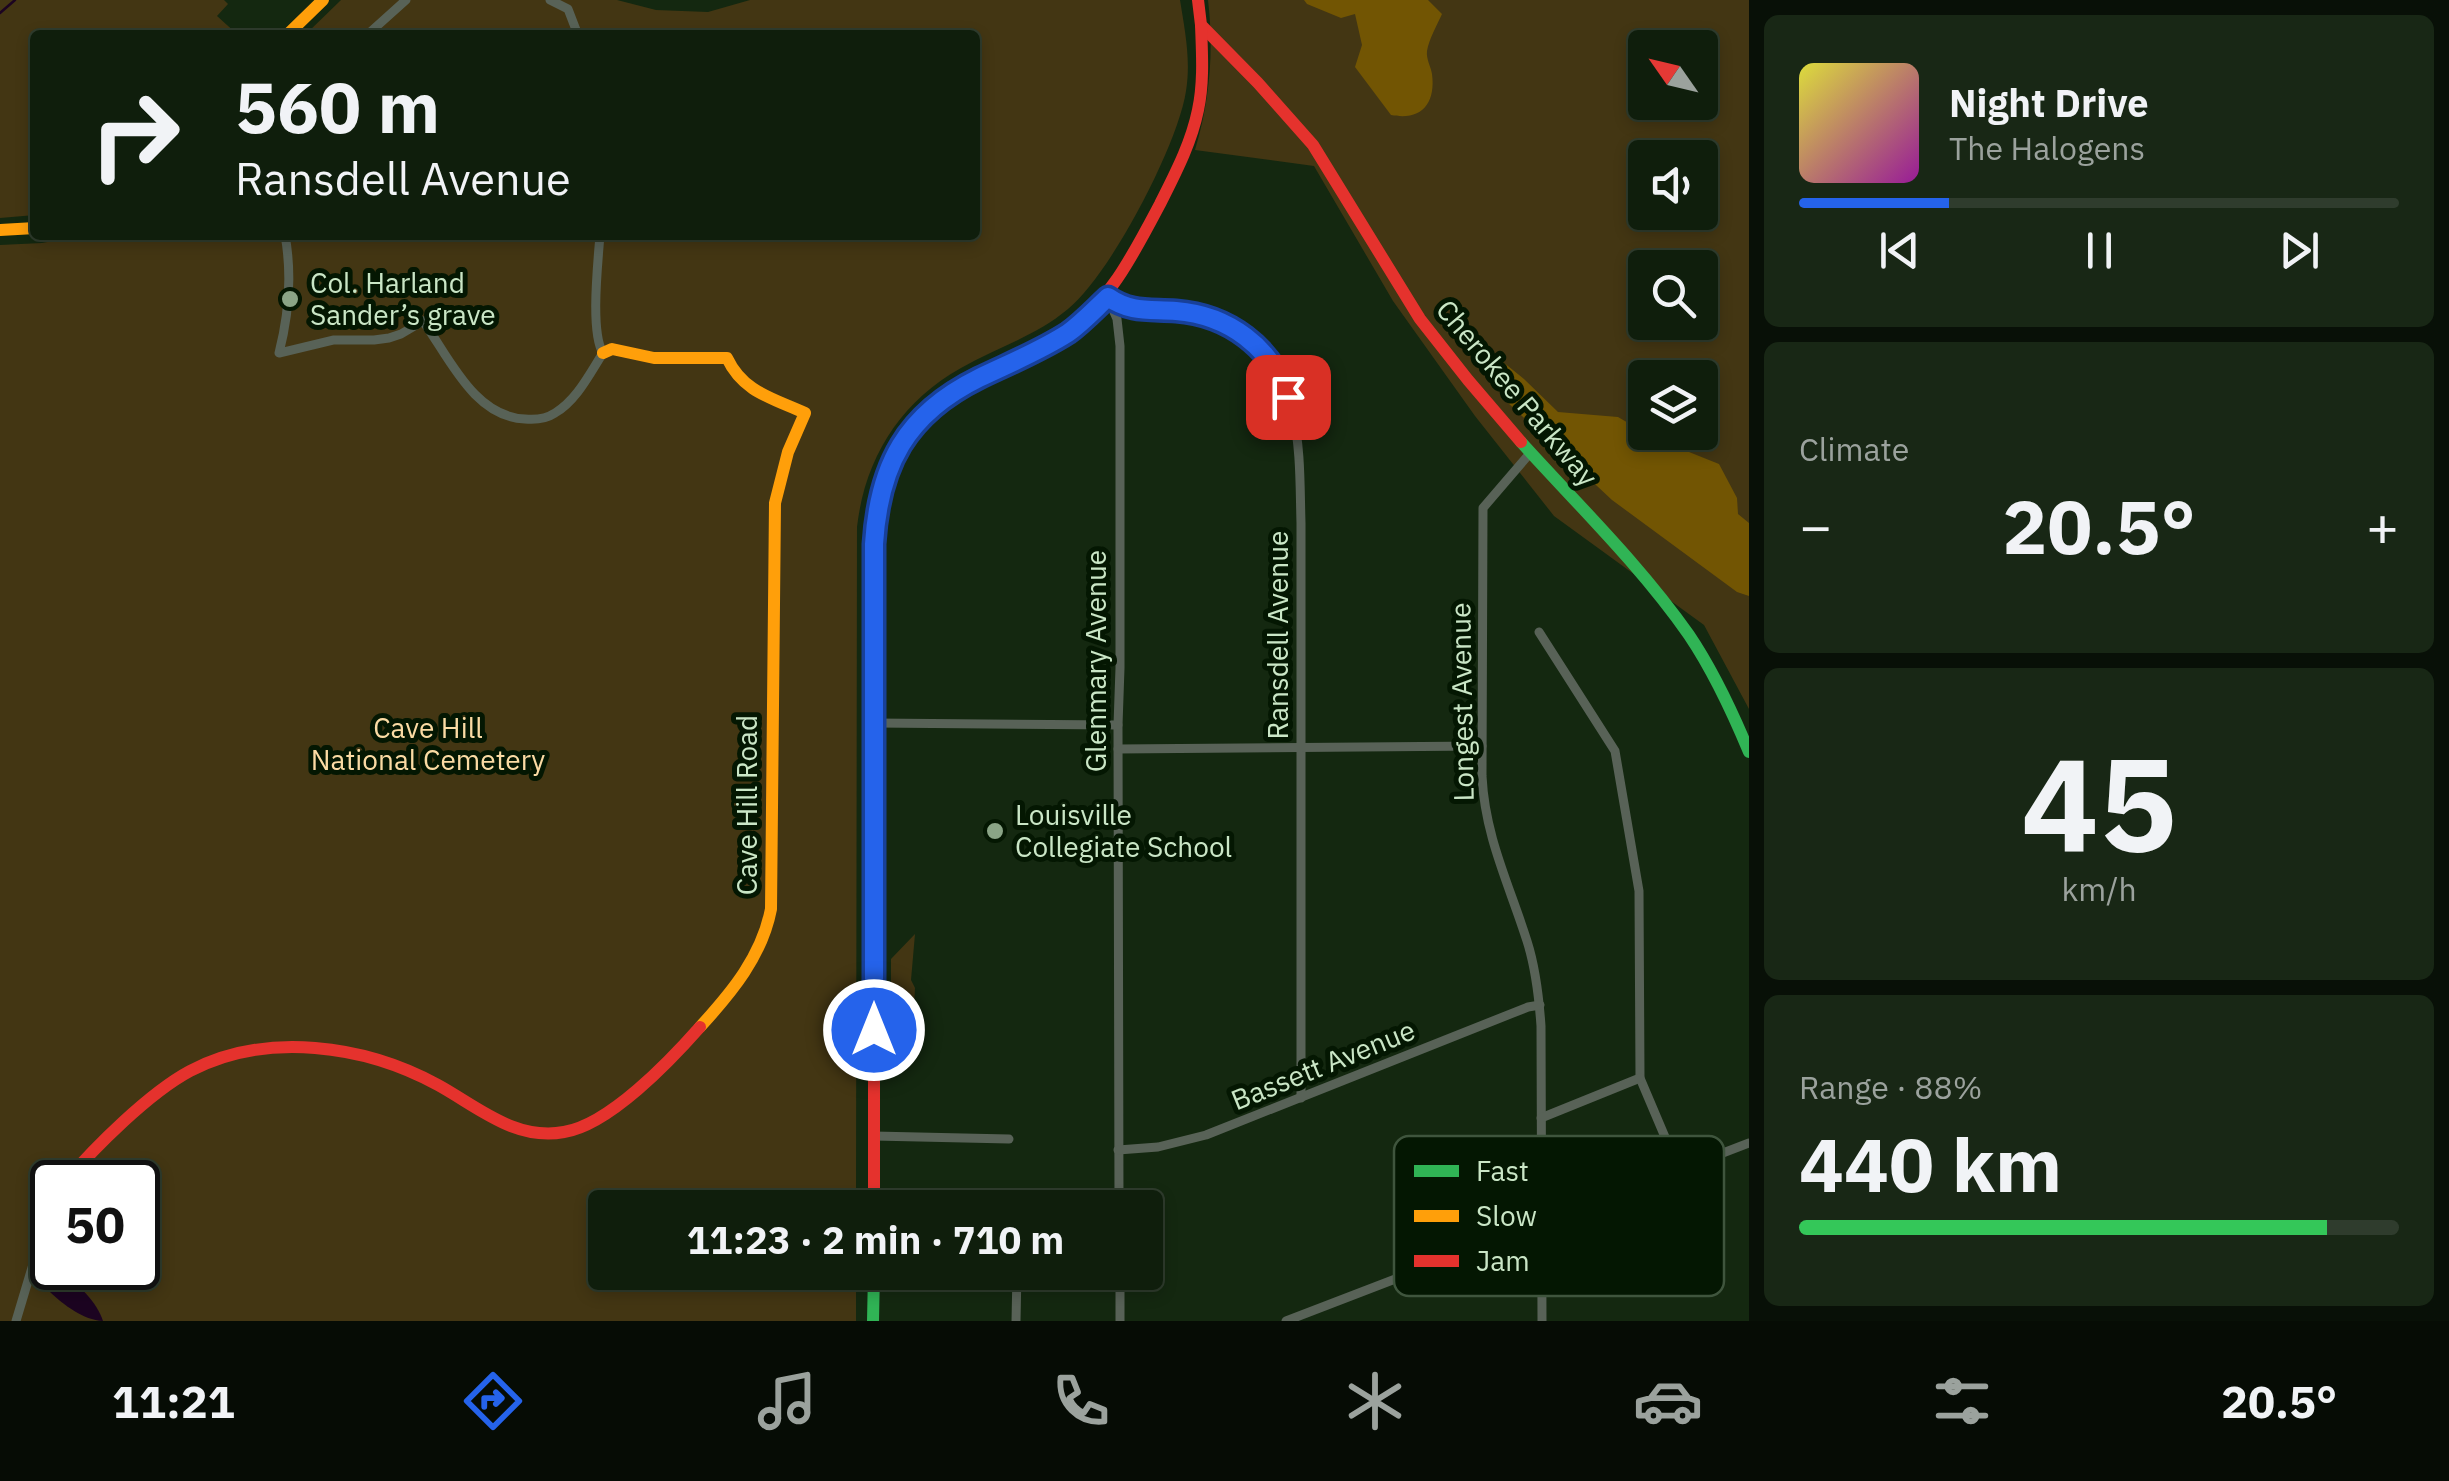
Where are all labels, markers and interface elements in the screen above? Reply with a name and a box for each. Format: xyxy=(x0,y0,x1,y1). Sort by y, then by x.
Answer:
north arrow xyxy=(1628,30,1718,120)
map controls xyxy=(1628,30,1718,450)
text: 560 m xyxy=(235,61,440,152)
icon: right xyxy=(70,70,200,200)
text: Night Drive xyxy=(1949,78,2149,127)
text: The Halogens xyxy=(1949,127,2145,169)
button: sound xyxy=(1628,140,1718,230)
text: Ransdell Avenue xyxy=(235,149,571,207)
icon: previous xyxy=(1872,223,1927,278)
icon: pause xyxy=(2072,223,2127,278)
icon: next xyxy=(2272,223,2327,278)
button: search xyxy=(1628,250,1718,340)
place label: Col. Harland Sander’s grave xyxy=(310,264,496,333)
marker: Col. Harland Sander’s grave xyxy=(279,288,301,310)
street label: Cherokee Parkway xyxy=(1428,292,1606,494)
pin xyxy=(1246,355,1331,440)
button: layers xyxy=(1628,360,1718,450)
icon: arrive xyxy=(1261,370,1316,425)
text: Climate xyxy=(1799,428,1909,470)
text: 20.5° xyxy=(2002,477,2196,575)
text: − xyxy=(1799,490,1832,561)
text: + xyxy=(2366,490,2399,561)
street label: Ransdell Avenue xyxy=(1259,531,1296,739)
street label: Glenmary Avenue xyxy=(1077,550,1114,772)
street label: Longest Avenue xyxy=(1441,602,1482,802)
park label: Cave Hill National Cemetery xyxy=(311,709,545,778)
street label: Cave Hill Road xyxy=(728,715,765,895)
text: 45 xyxy=(2021,718,2177,887)
place label: Louisville Collegiate School xyxy=(1015,796,1232,865)
marker: Louisville Collegiate School xyxy=(984,820,1006,842)
text: km/h xyxy=(2061,868,2137,910)
position arrow xyxy=(822,978,926,1082)
street label: Bassett Avenue xyxy=(1225,1011,1420,1118)
text: Range · 88% xyxy=(1799,1066,1982,1108)
text: 440 km xyxy=(1799,1115,2062,1213)
legend xyxy=(1394,1136,1724,1296)
text: Fast xyxy=(1476,1152,1529,1189)
speed limit sign: 50 xyxy=(30,1160,160,1290)
text: Slow xyxy=(1476,1197,1537,1234)
text: 11:23 · 2 min · 710 m xyxy=(687,1215,1064,1264)
text: Jam xyxy=(1476,1242,1530,1279)
icon: directions xyxy=(458,1366,528,1436)
icon: music xyxy=(752,1366,822,1436)
icon: phone xyxy=(1046,1366,1116,1436)
icon: climate xyxy=(1340,1366,1410,1436)
icon: car xyxy=(1633,1366,1703,1436)
icon: filters xyxy=(1927,1366,1997,1436)
text: 11:21 xyxy=(112,1372,235,1430)
text: 20.5° xyxy=(2221,1372,2337,1430)

